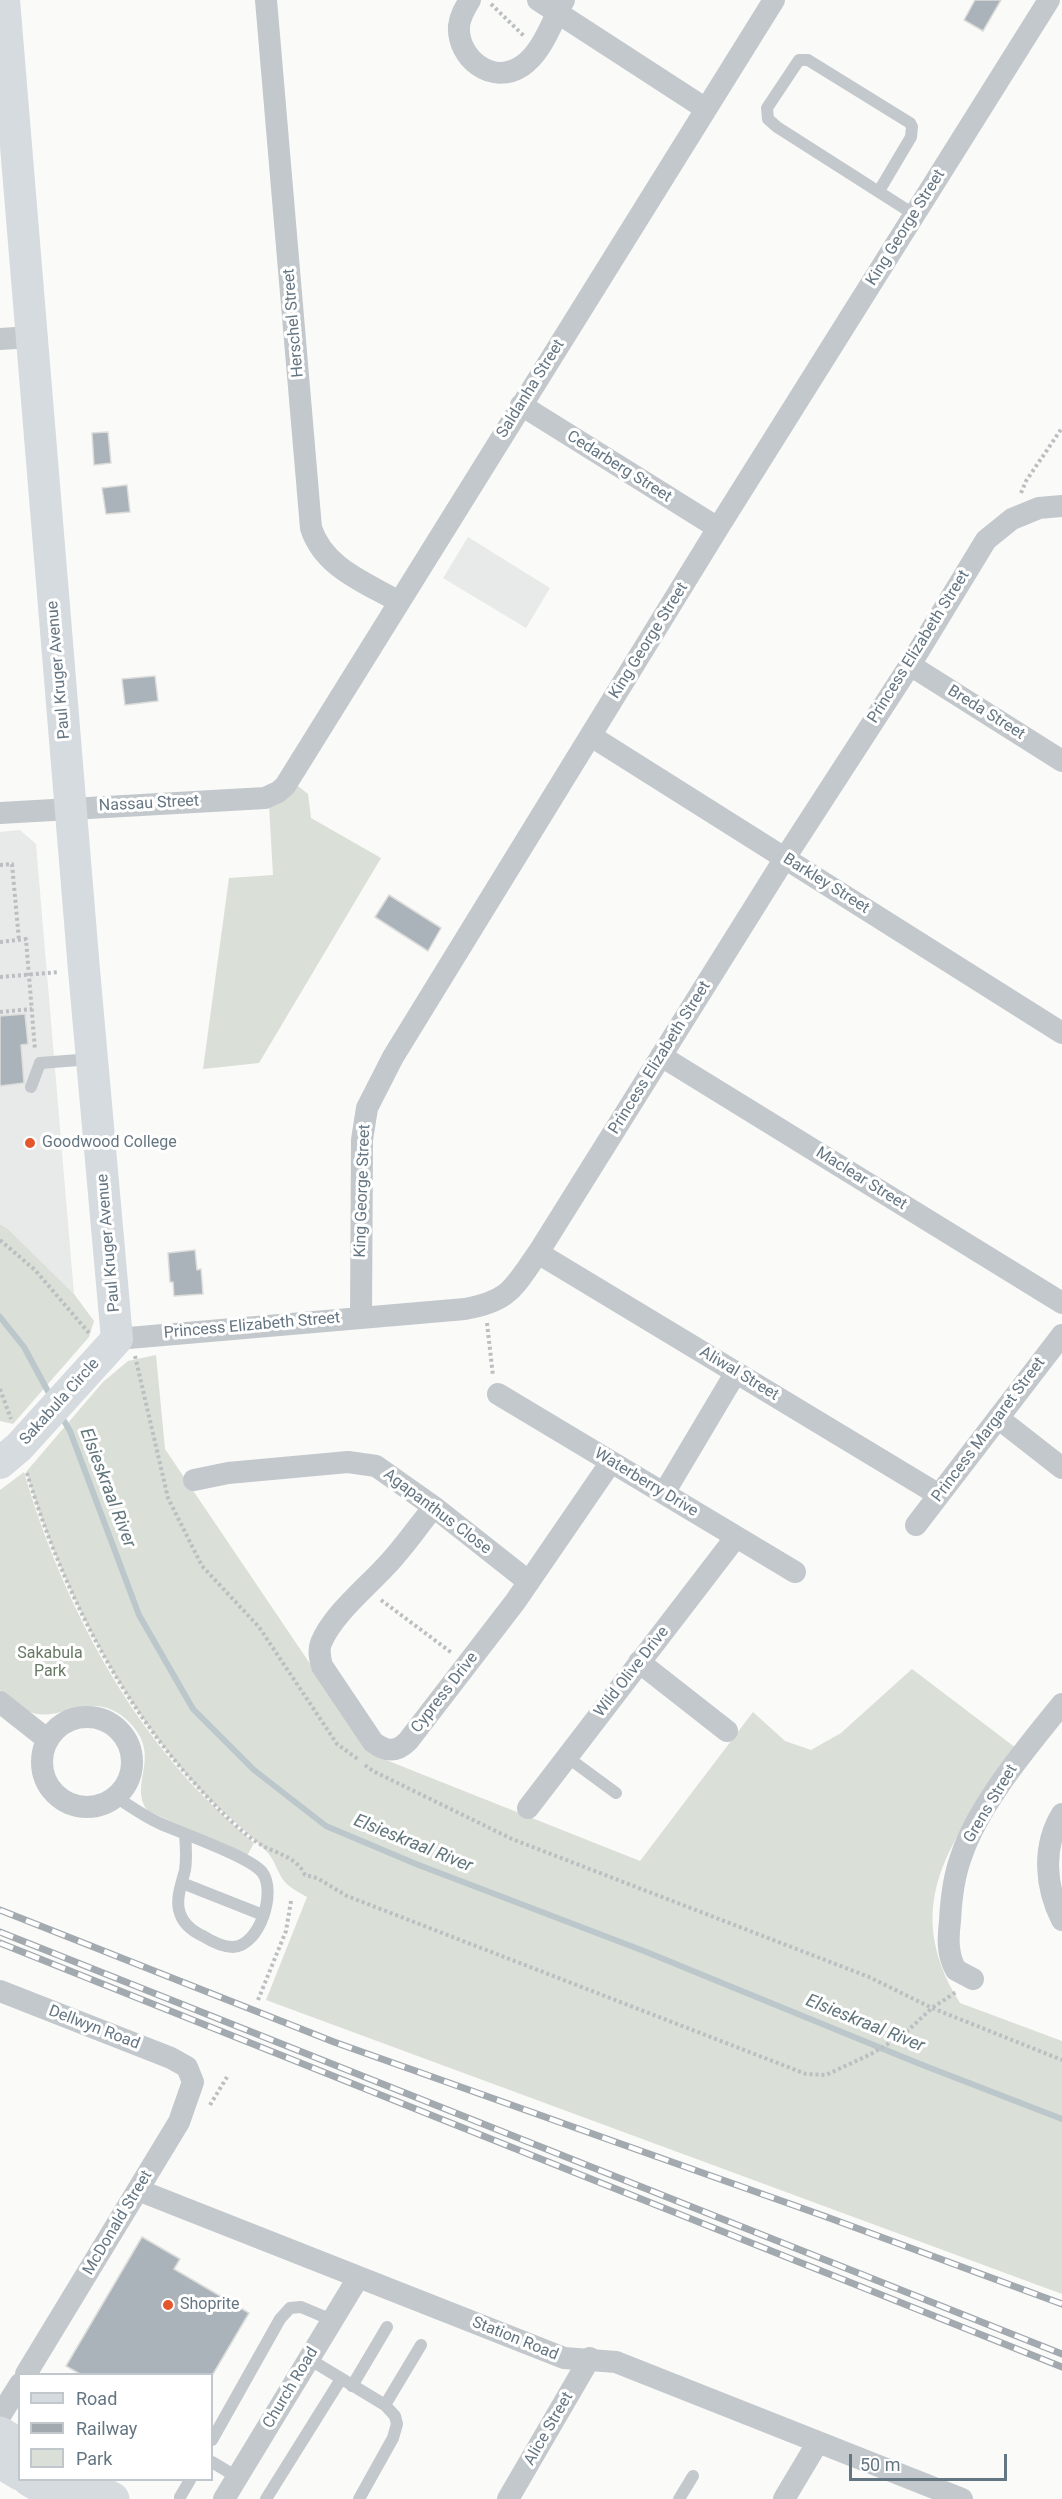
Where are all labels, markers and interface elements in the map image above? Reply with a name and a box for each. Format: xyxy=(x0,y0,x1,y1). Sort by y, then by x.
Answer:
street label: King George Street xyxy=(863,166,949,290)
street label: Herschel Street xyxy=(280,268,308,378)
street label: Saldanha Street xyxy=(493,336,569,442)
street label: Cedarberg Street xyxy=(563,427,675,507)
street label: Princess Elizabeth Street xyxy=(864,567,974,727)
street label: King George Street xyxy=(606,579,692,703)
street label: Paul Kruger Avenue xyxy=(43,600,75,740)
street label: Breda Street xyxy=(944,682,1028,744)
street label: Nassau Street xyxy=(98,792,200,816)
street label: Barkley Street xyxy=(779,850,873,918)
street label: Princess Elizabeth Street xyxy=(605,978,715,1138)
street label: King George Street xyxy=(351,1124,375,1258)
place label: Goodwood College xyxy=(42,1133,177,1153)
marker: Goodwood College xyxy=(23,1136,37,1150)
street label: Maclear Street xyxy=(812,1143,910,1215)
street label: Paul Kruger Avenue xyxy=(93,1173,125,1313)
street label: Princess Elizabeth Street xyxy=(163,1309,341,1343)
street label: Aliwal Street xyxy=(696,1343,782,1405)
street label: Princess Margaret Street xyxy=(928,1354,1050,1506)
street label: Sakabula Circle xyxy=(16,1355,104,1449)
water label: Elsieskraal River xyxy=(74,1425,140,1551)
street label: Waterberry Drive xyxy=(591,1444,701,1522)
street label: Agapanthus Close xyxy=(379,1465,495,1559)
street label: Wild Olive Drive xyxy=(591,1623,673,1721)
park label: Sakabula Park xyxy=(17,1644,83,1682)
street label: Cypress Drive xyxy=(408,1649,482,1737)
street label: Grens Street xyxy=(960,1761,1022,1847)
water label: Elsieskraal River xyxy=(350,1810,476,1878)
water label: Elsieskraal River xyxy=(802,1990,928,2058)
street label: Dellwyn Road xyxy=(46,2002,142,2054)
street label: McDonald Street xyxy=(79,2167,157,2279)
place label: Shoprite xyxy=(180,2295,239,2315)
marker: Shoprite xyxy=(161,2298,175,2312)
street label: Station Road xyxy=(469,2313,561,2365)
street label: Church Road xyxy=(259,2344,323,2432)
legend xyxy=(18,2373,213,2481)
text: Road xyxy=(76,2388,117,2409)
street label: Alice Street xyxy=(520,2389,578,2469)
text: Railway xyxy=(76,2418,137,2439)
scale bar xyxy=(852,2442,1010,2480)
text: Park xyxy=(76,2448,112,2469)
text: 50 m xyxy=(860,2454,900,2475)

